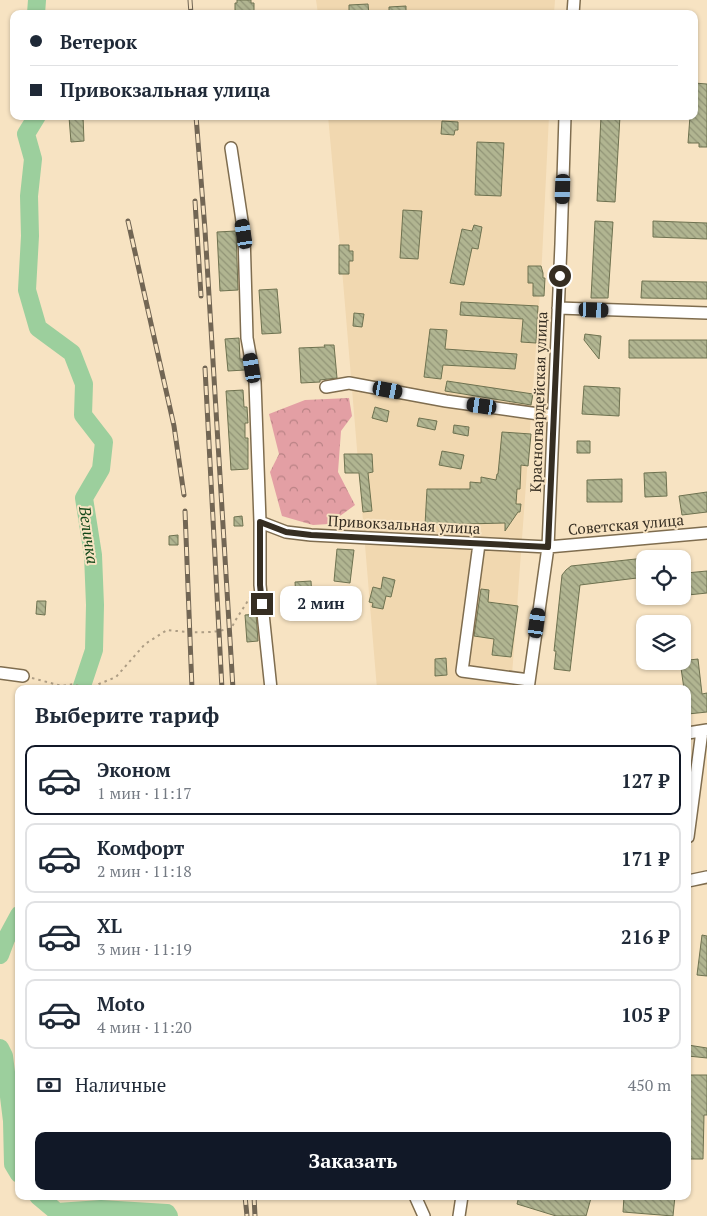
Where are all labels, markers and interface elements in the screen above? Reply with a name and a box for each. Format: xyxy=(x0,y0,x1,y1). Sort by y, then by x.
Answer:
text: Ветерок xyxy=(60,29,137,54)
text: Привокзальная улица xyxy=(60,77,270,102)
car xyxy=(554,174,571,204)
car xyxy=(234,218,253,250)
route start xyxy=(549,265,571,287)
car xyxy=(578,302,609,318)
street label: Красногвардейская улица xyxy=(525,311,551,493)
car xyxy=(242,352,261,384)
car xyxy=(371,380,404,400)
car xyxy=(466,396,497,416)
water label: Величка xyxy=(74,504,104,565)
street label: Советская улица xyxy=(567,509,685,539)
street label: Привокзальная улица xyxy=(327,510,481,538)
map controls xyxy=(636,550,691,670)
button: locate xyxy=(636,550,691,605)
callout: 2 мин xyxy=(280,586,362,622)
text: 2 мин xyxy=(297,592,345,614)
route end xyxy=(251,593,273,615)
car xyxy=(527,607,546,639)
button: layers xyxy=(636,615,691,670)
text: Выберите тариф xyxy=(35,700,219,729)
text: Эконом xyxy=(97,757,171,782)
icon: car xyxy=(37,758,82,803)
text: 127 ₽ xyxy=(621,768,669,793)
text: 1 мин · 11:17 xyxy=(97,782,192,804)
text: Комфорт xyxy=(97,835,184,860)
icon: car xyxy=(37,836,82,881)
text: 171 ₽ xyxy=(621,846,669,871)
text: 2 мин · 11:18 xyxy=(97,860,192,882)
text: XL xyxy=(97,913,122,938)
icon: car xyxy=(37,914,82,959)
text: 216 ₽ xyxy=(621,924,669,949)
text: 3 мин · 11:19 xyxy=(97,938,192,960)
text: Moto xyxy=(97,991,145,1016)
icon: car xyxy=(37,992,82,1037)
text: 105 ₽ xyxy=(621,1002,669,1027)
text: 4 мин · 11:20 xyxy=(97,1016,192,1038)
icon: cash xyxy=(35,1071,63,1099)
text: Наличные xyxy=(75,1072,166,1097)
text: 450 m xyxy=(628,1074,671,1096)
button: Заказать xyxy=(35,1132,671,1190)

